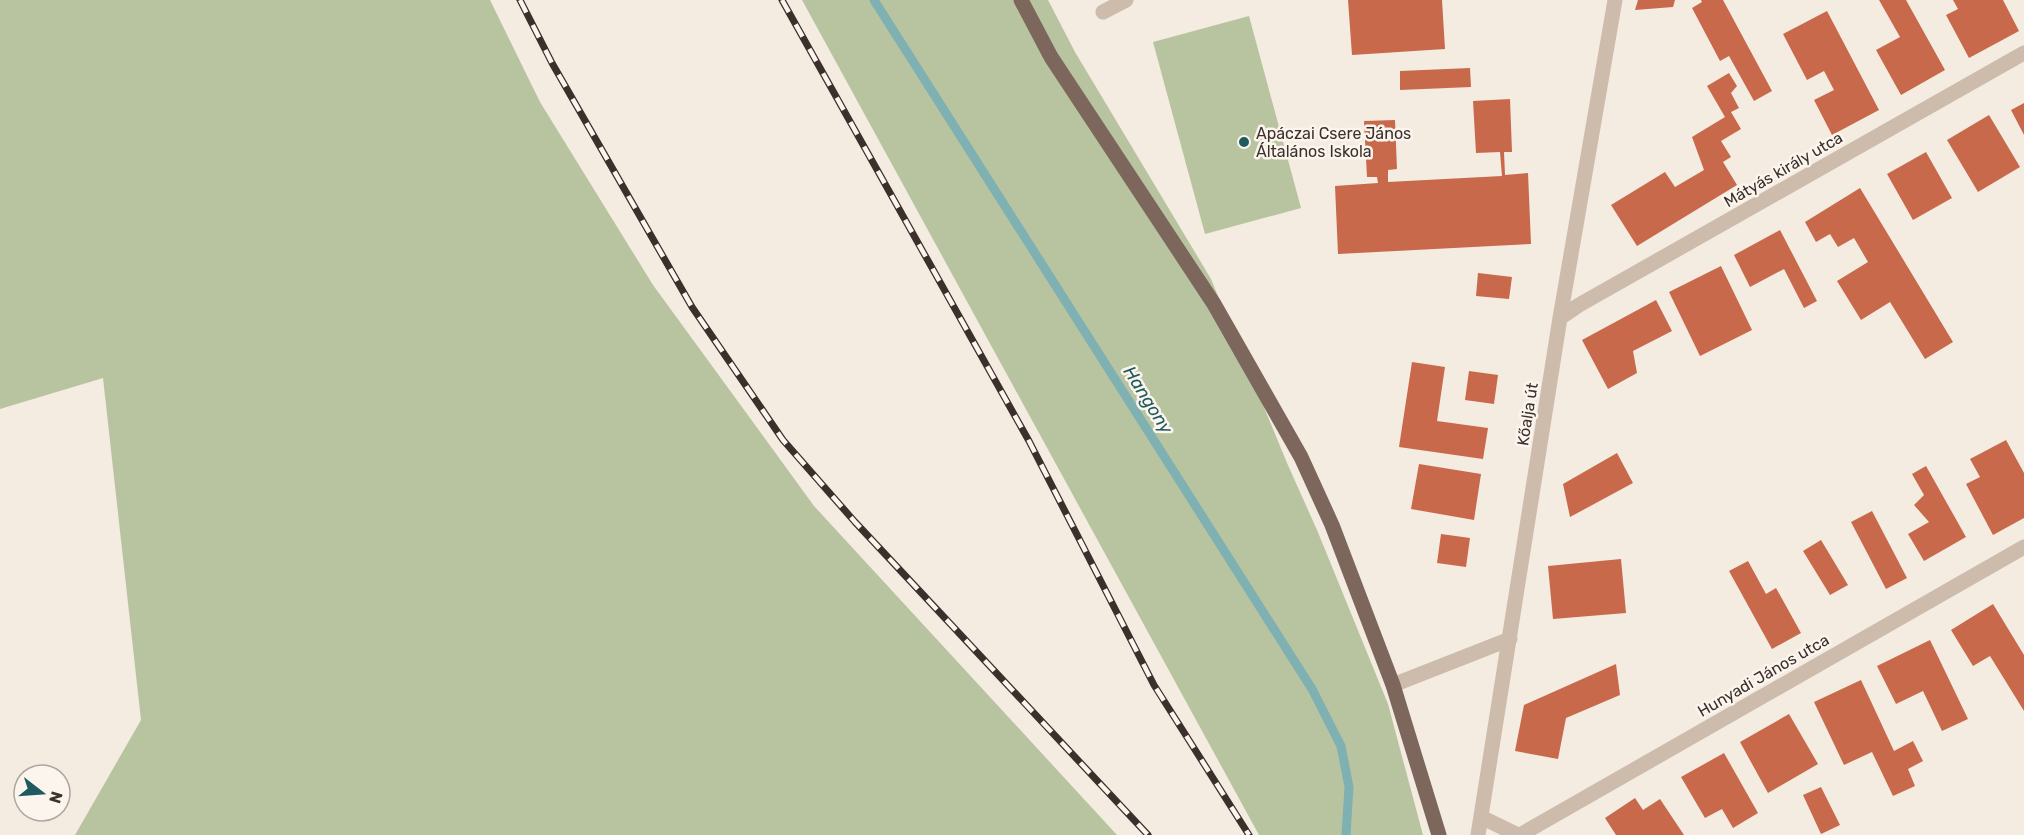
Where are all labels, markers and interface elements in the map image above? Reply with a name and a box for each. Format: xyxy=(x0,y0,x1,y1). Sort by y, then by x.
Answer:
place label: Apáczai Csere János Általános Iskola xyxy=(1256,124,1411,161)
street label: Mátyás király utca xyxy=(1721,128,1846,211)
marker: Apáczai Csere János Általános Iskola xyxy=(1237,135,1251,149)
water label: Hangony xyxy=(1119,362,1178,439)
street label: Kőalja út xyxy=(1513,381,1542,447)
street label: Hunyadi János utca xyxy=(1694,630,1832,721)
north arrow xyxy=(12,763,72,823)
text: N xyxy=(45,789,67,806)

